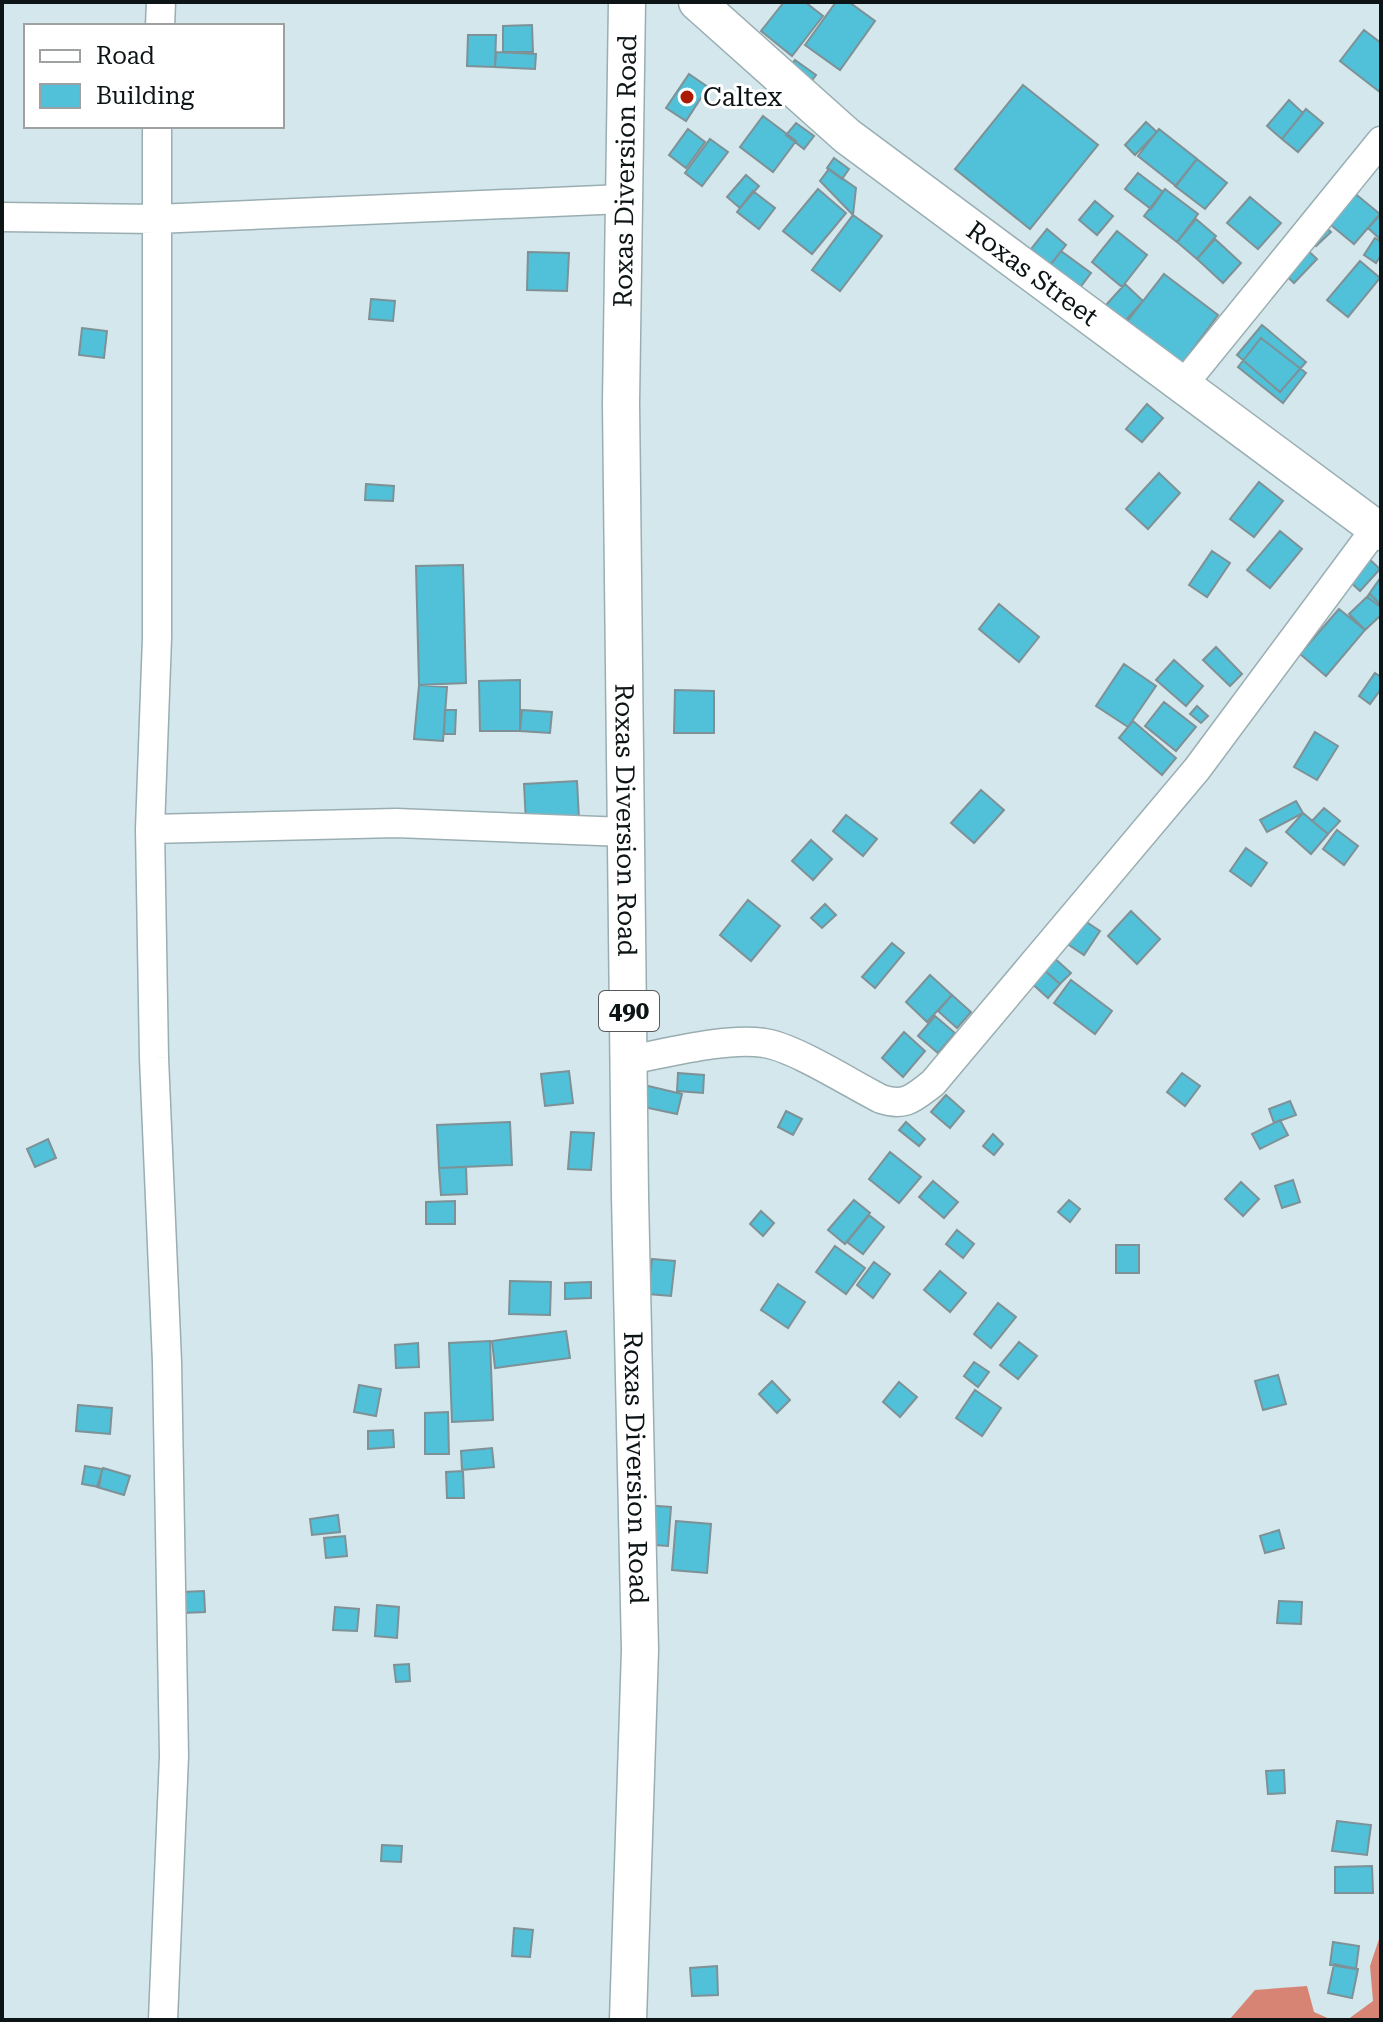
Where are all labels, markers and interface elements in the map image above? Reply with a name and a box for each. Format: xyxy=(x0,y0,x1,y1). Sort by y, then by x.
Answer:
legend xyxy=(24,24,284,128)
street label: Roxas Diversion Road xyxy=(608,34,642,308)
text: Road xyxy=(96,42,155,70)
text: Building xyxy=(96,82,194,110)
place label: Caltex xyxy=(703,82,782,112)
marker: Caltex xyxy=(678,88,696,106)
street label: Roxas Street xyxy=(961,215,1104,332)
street label: Roxas Diversion Road xyxy=(609,683,642,957)
road number: 490 xyxy=(599,991,659,1031)
street label: Roxas Diversion Road xyxy=(618,1331,654,1605)

